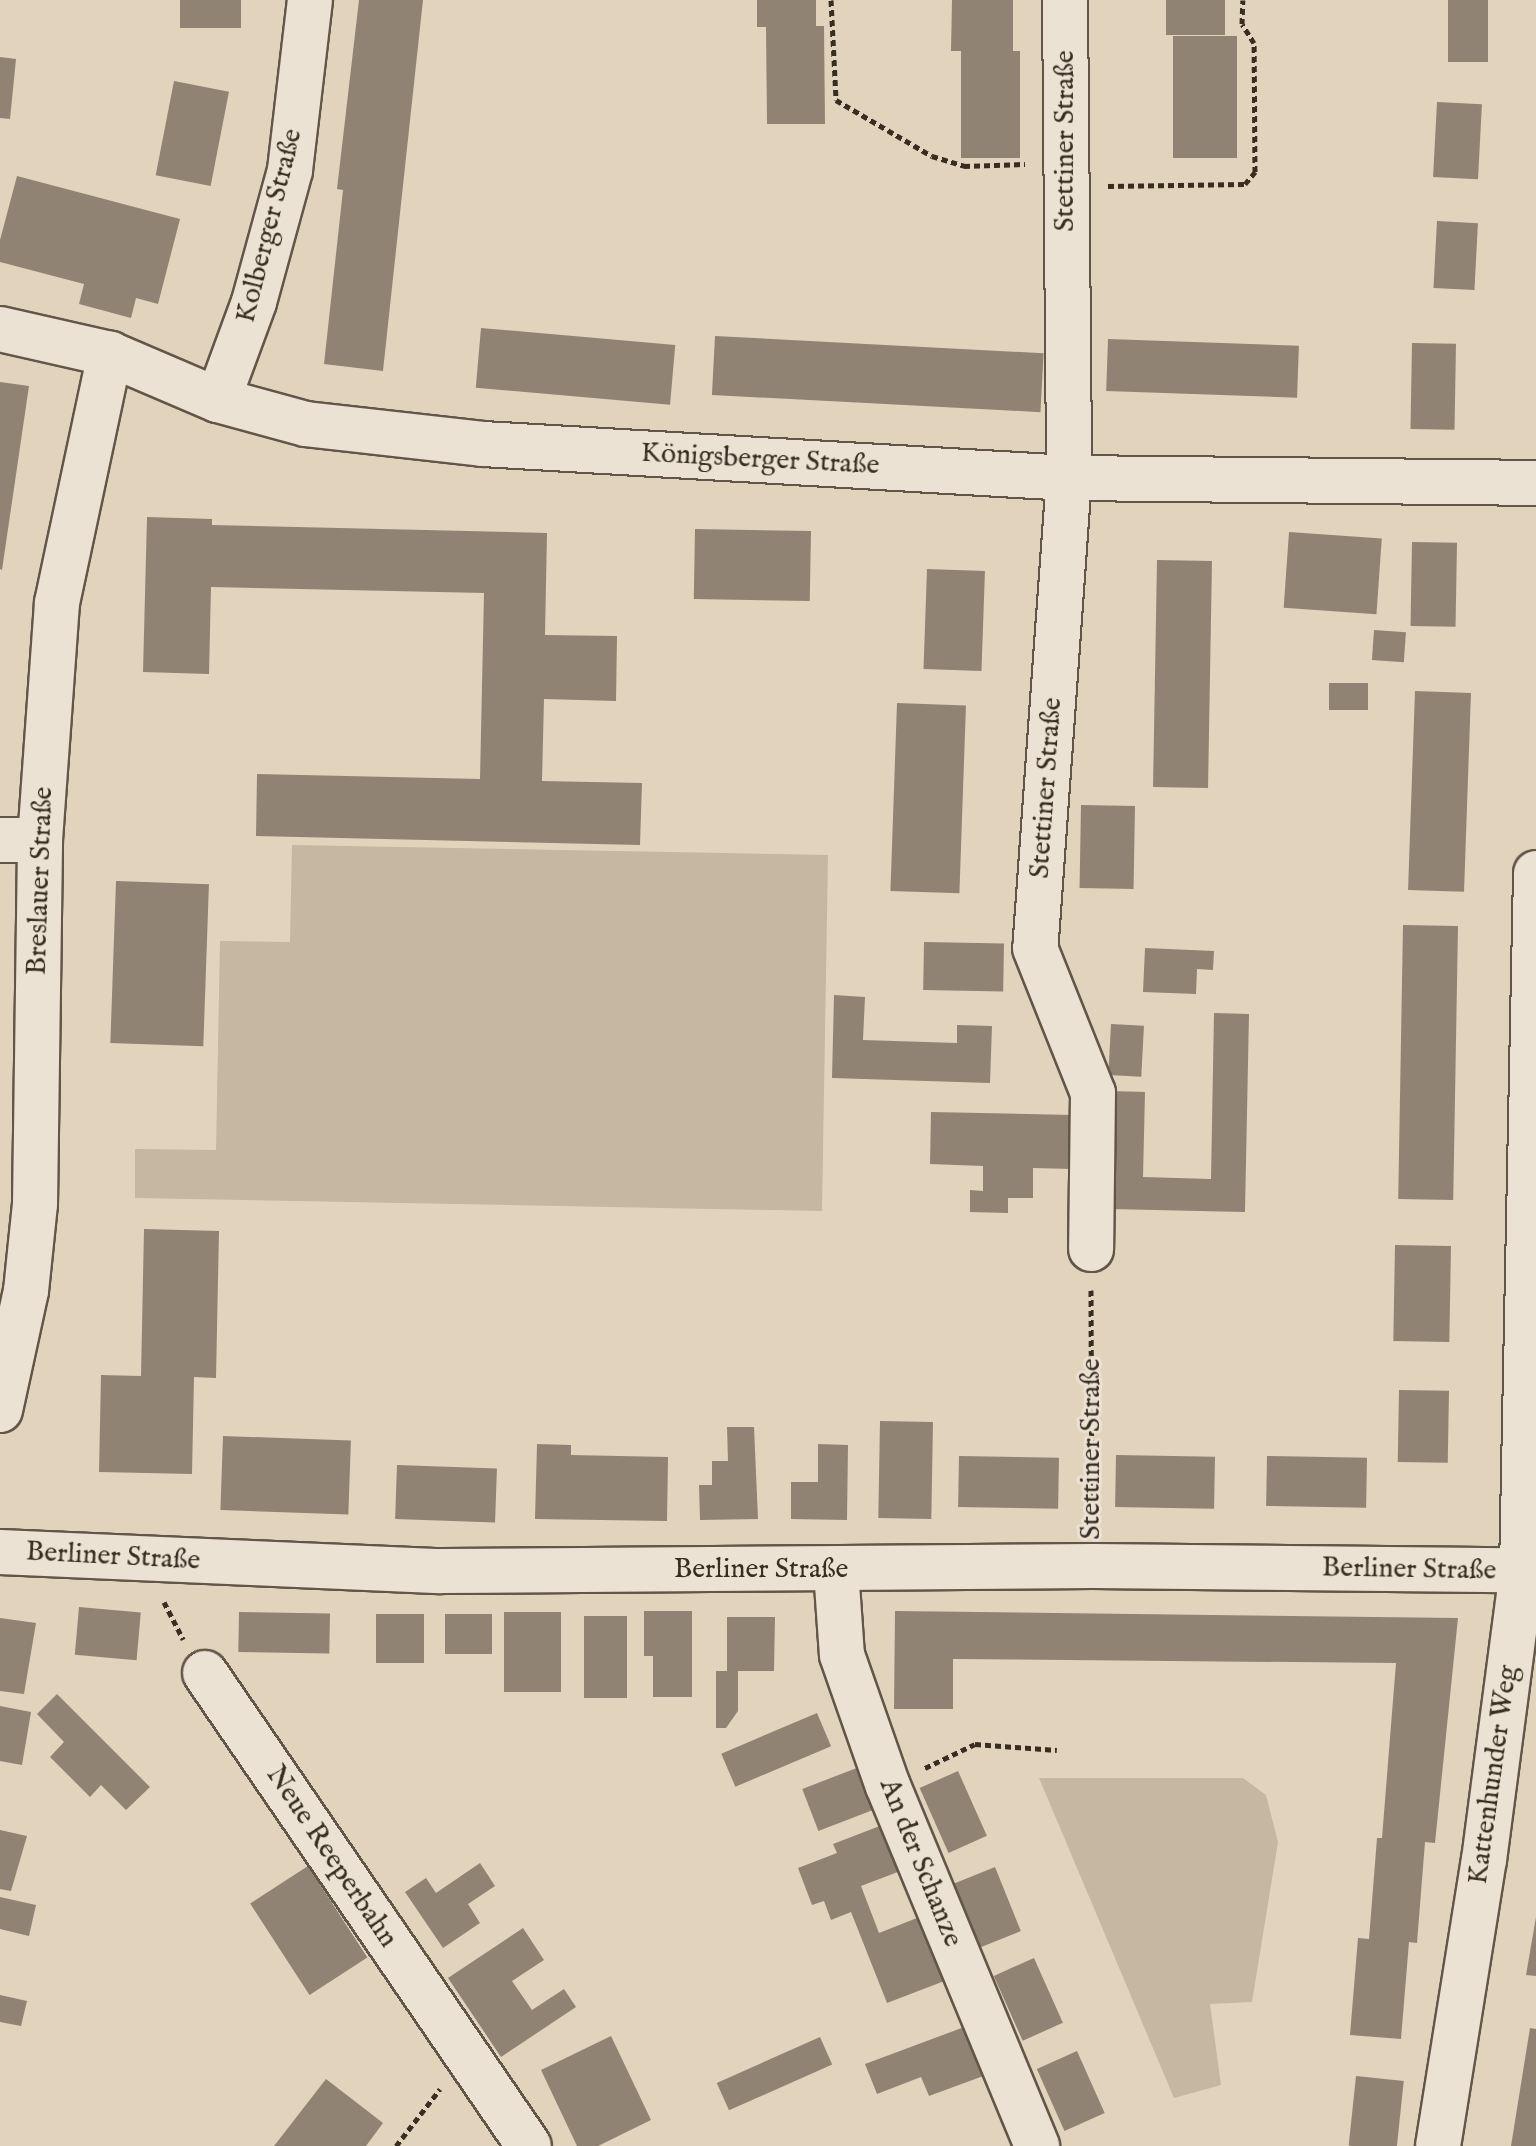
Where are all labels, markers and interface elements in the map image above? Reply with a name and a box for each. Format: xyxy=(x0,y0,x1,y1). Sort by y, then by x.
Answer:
street label: Stettiner Straße xyxy=(1049,50,1083,232)
street label: Kolberger Straße xyxy=(230,125,310,327)
street label: Königsberger Straße xyxy=(640,437,880,483)
street label: Stettiner Straße xyxy=(1024,696,1070,880)
street label: Breslauer Straße xyxy=(21,786,61,976)
street label: Stettiner Straße xyxy=(1075,1358,1109,1540)
street label: Berliner Straße xyxy=(25,1536,201,1578)
street label: Berliner Straße xyxy=(1321,1552,1497,1588)
street label: Berliner Straße xyxy=(674,1553,848,1587)
street label: Kattenhunder Weg xyxy=(1462,1663,1526,1887)
street label: Neue Reeperbahn xyxy=(258,1760,404,1954)
street label: An der Schanze xyxy=(871,1774,969,1952)

